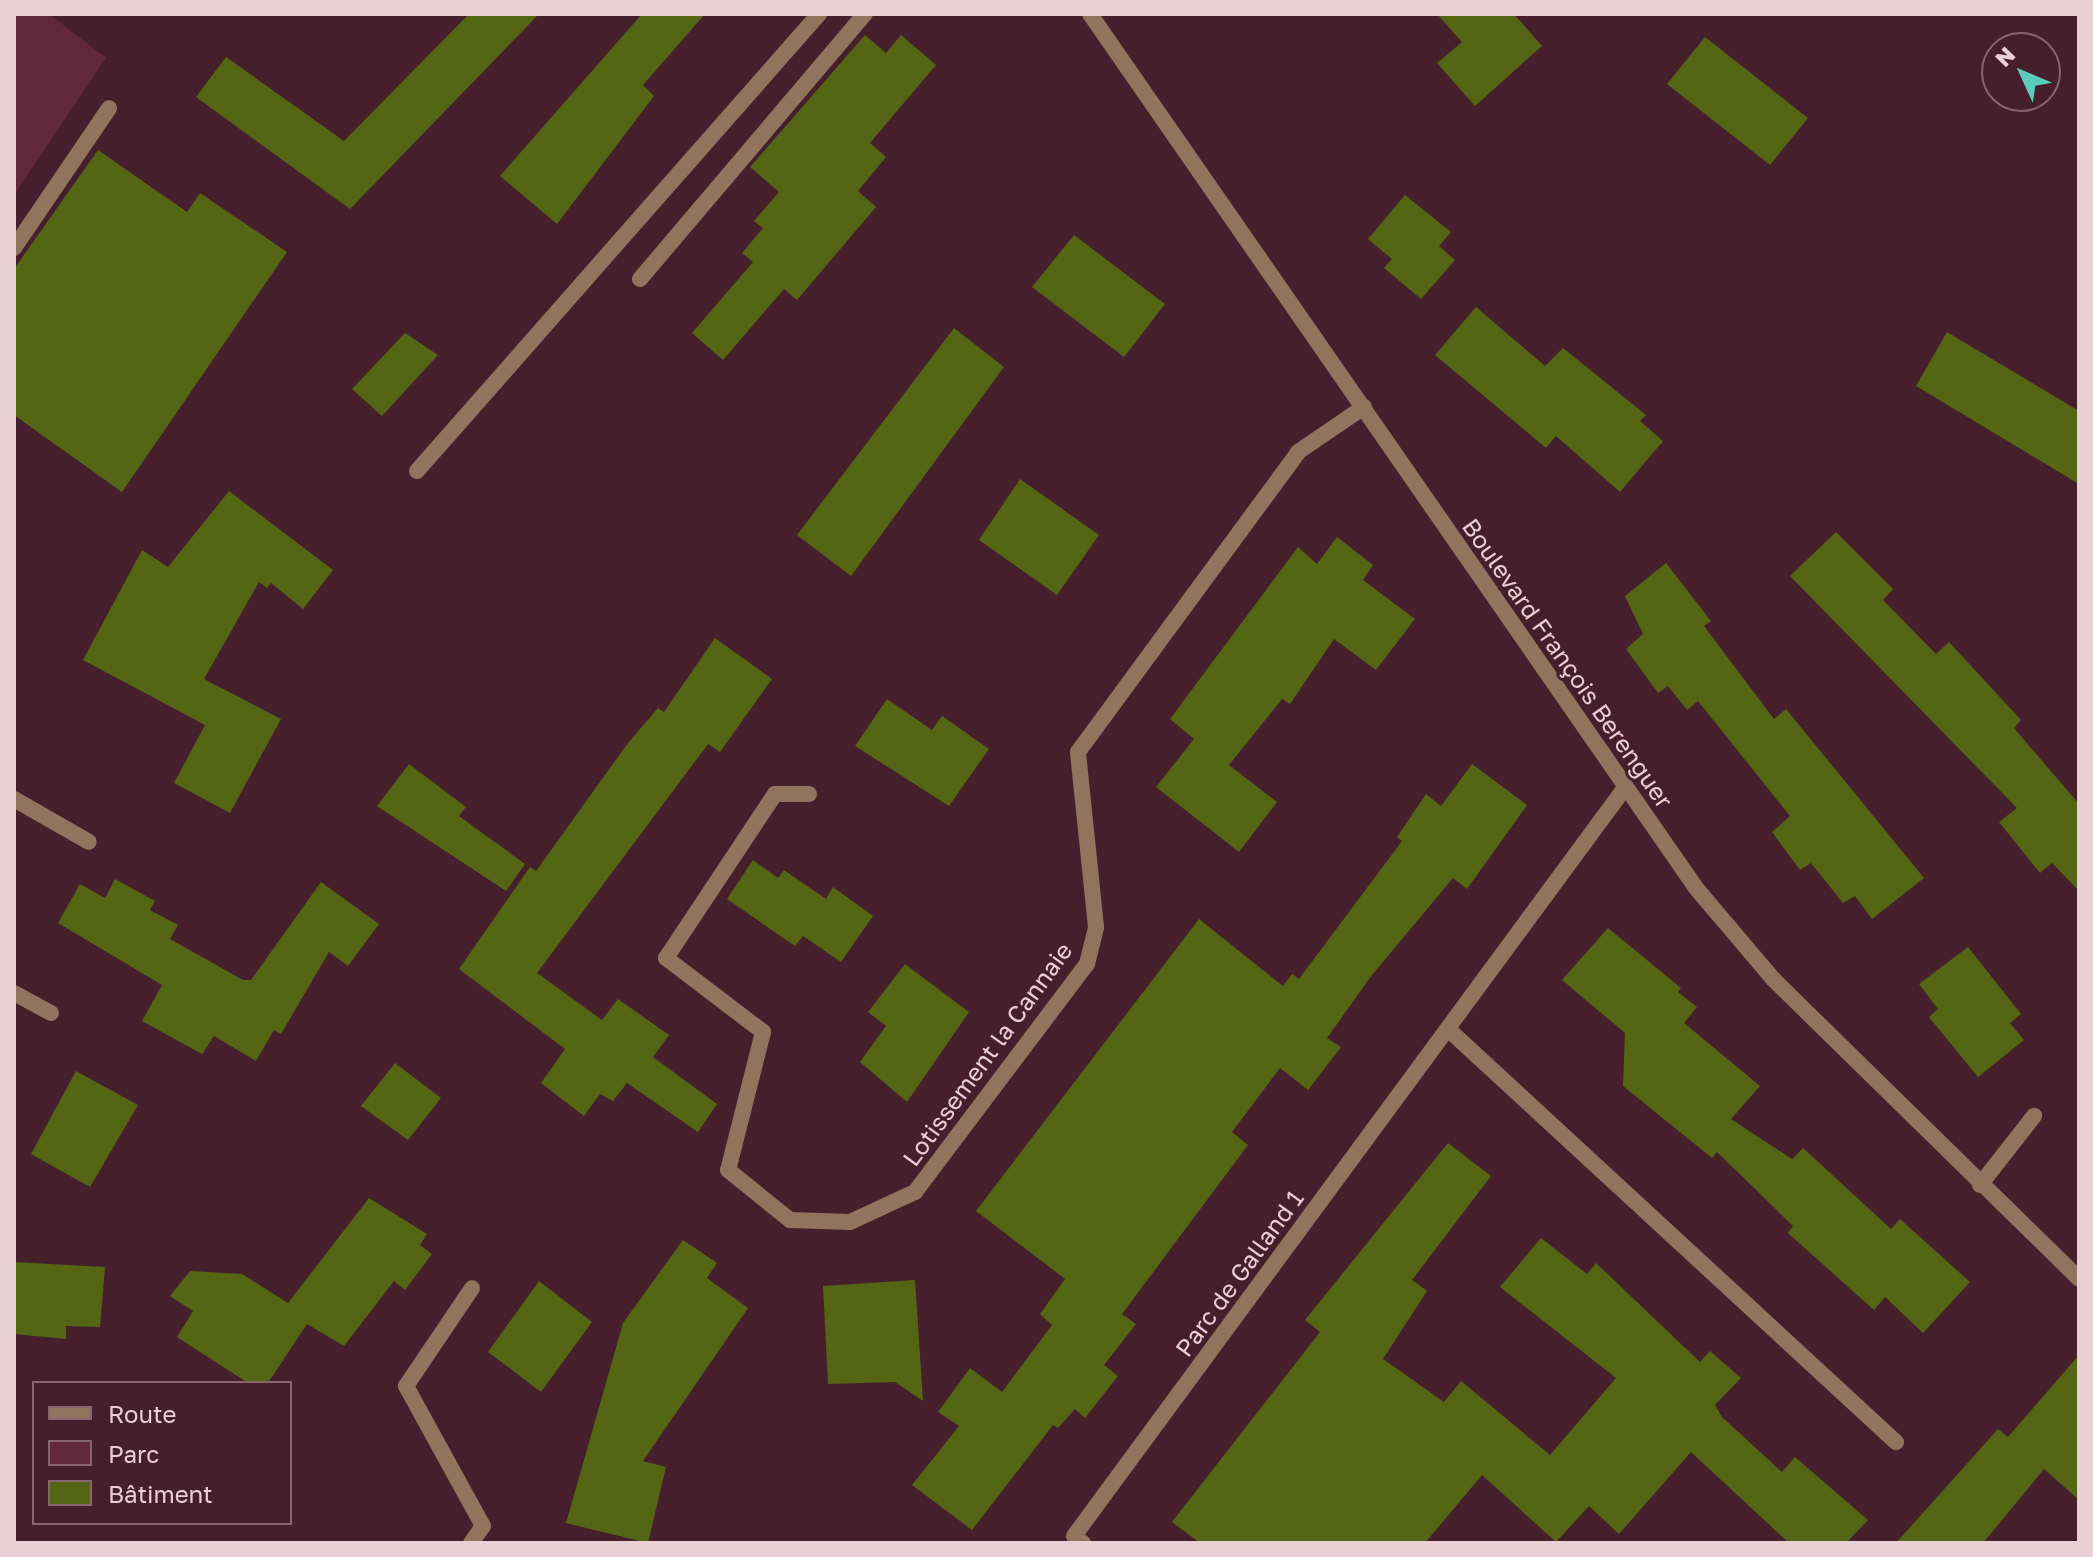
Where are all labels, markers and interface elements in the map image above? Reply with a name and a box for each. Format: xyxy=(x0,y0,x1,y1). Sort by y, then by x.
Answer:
north arrow xyxy=(1981,32,2061,112)
text: N xyxy=(1989,41,2020,72)
street label: Boulevard François Berenguer xyxy=(1457,513,1679,813)
street label: Lotissement la Cannaie xyxy=(896,937,1078,1171)
street label: Parc de Galland 1 xyxy=(1169,1184,1309,1362)
legend xyxy=(32,1381,292,1525)
text: Route xyxy=(108,1399,177,1428)
text: Parc xyxy=(108,1439,159,1468)
text: Bâtiment xyxy=(108,1479,213,1508)

